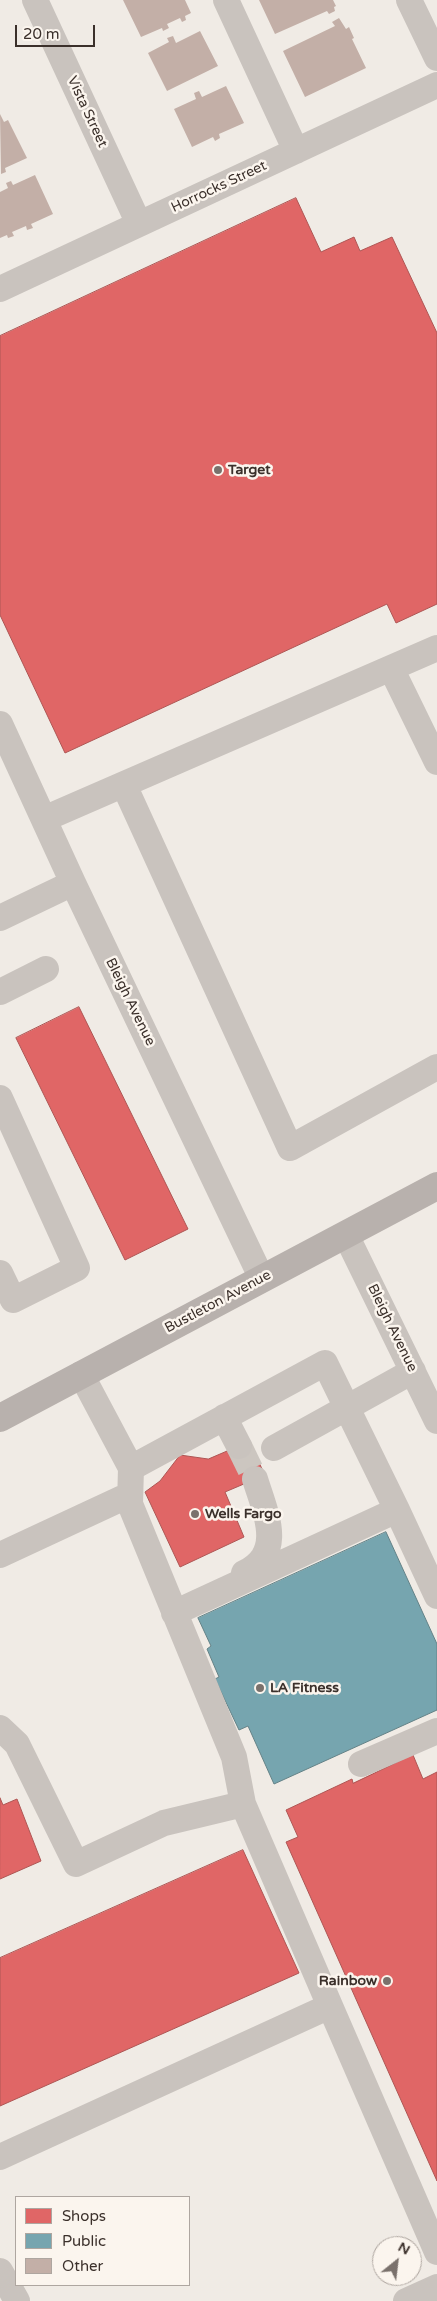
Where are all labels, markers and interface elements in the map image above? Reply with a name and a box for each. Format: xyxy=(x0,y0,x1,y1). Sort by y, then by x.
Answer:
scale bar xyxy=(18,15,98,47)
text: 20 m xyxy=(23,25,60,43)
street label: Vista Street xyxy=(63,74,111,150)
street label: Horrocks Street xyxy=(169,158,269,216)
place label: Target xyxy=(228,462,271,478)
marker: Target xyxy=(212,464,224,476)
street label: Bleigh Avenue xyxy=(101,955,159,1049)
street label: Bustleton Avenue xyxy=(162,1267,274,1337)
street label: Bleigh Avenue xyxy=(363,1281,421,1375)
place label: Wells Fargo xyxy=(205,1506,282,1522)
marker: Wells Fargo xyxy=(189,1508,201,1520)
place label: LA Fitness xyxy=(270,1680,339,1696)
marker: LA Fitness xyxy=(254,1682,266,1694)
place label: Rainbow xyxy=(319,1973,377,1989)
marker: Rainbow xyxy=(381,1975,393,1987)
legend xyxy=(15,2196,190,2286)
text: Shops xyxy=(62,2207,106,2225)
text: Public xyxy=(62,2232,106,2250)
north arrow xyxy=(372,2236,422,2286)
text: N xyxy=(395,2238,413,2258)
text: Other xyxy=(62,2257,103,2275)

